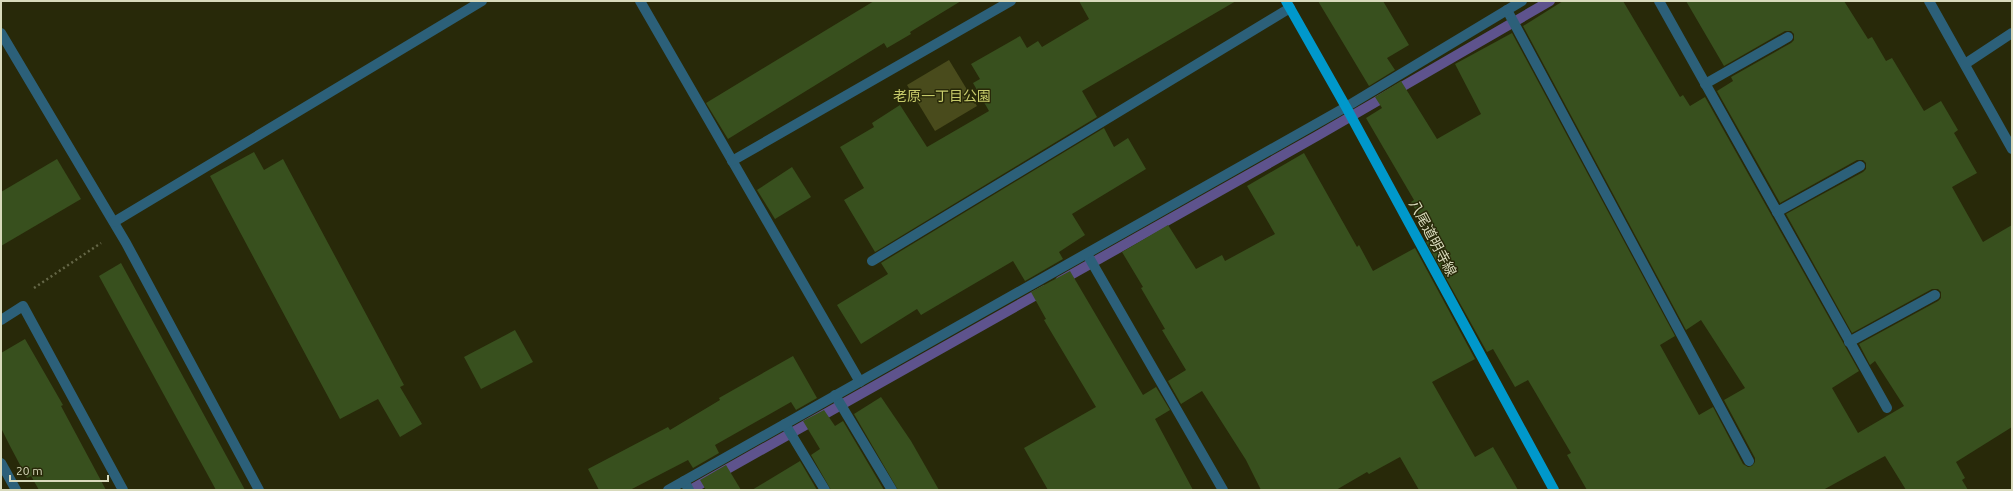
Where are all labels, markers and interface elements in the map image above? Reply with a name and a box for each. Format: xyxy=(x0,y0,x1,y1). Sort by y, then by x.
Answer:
park label: 老原一丁目公園 xyxy=(893,88,991,104)
street label: 八尾道明寺線 xyxy=(1406,197,1460,279)
scale bar xyxy=(10,457,108,483)
text: 20 m xyxy=(16,464,43,477)

